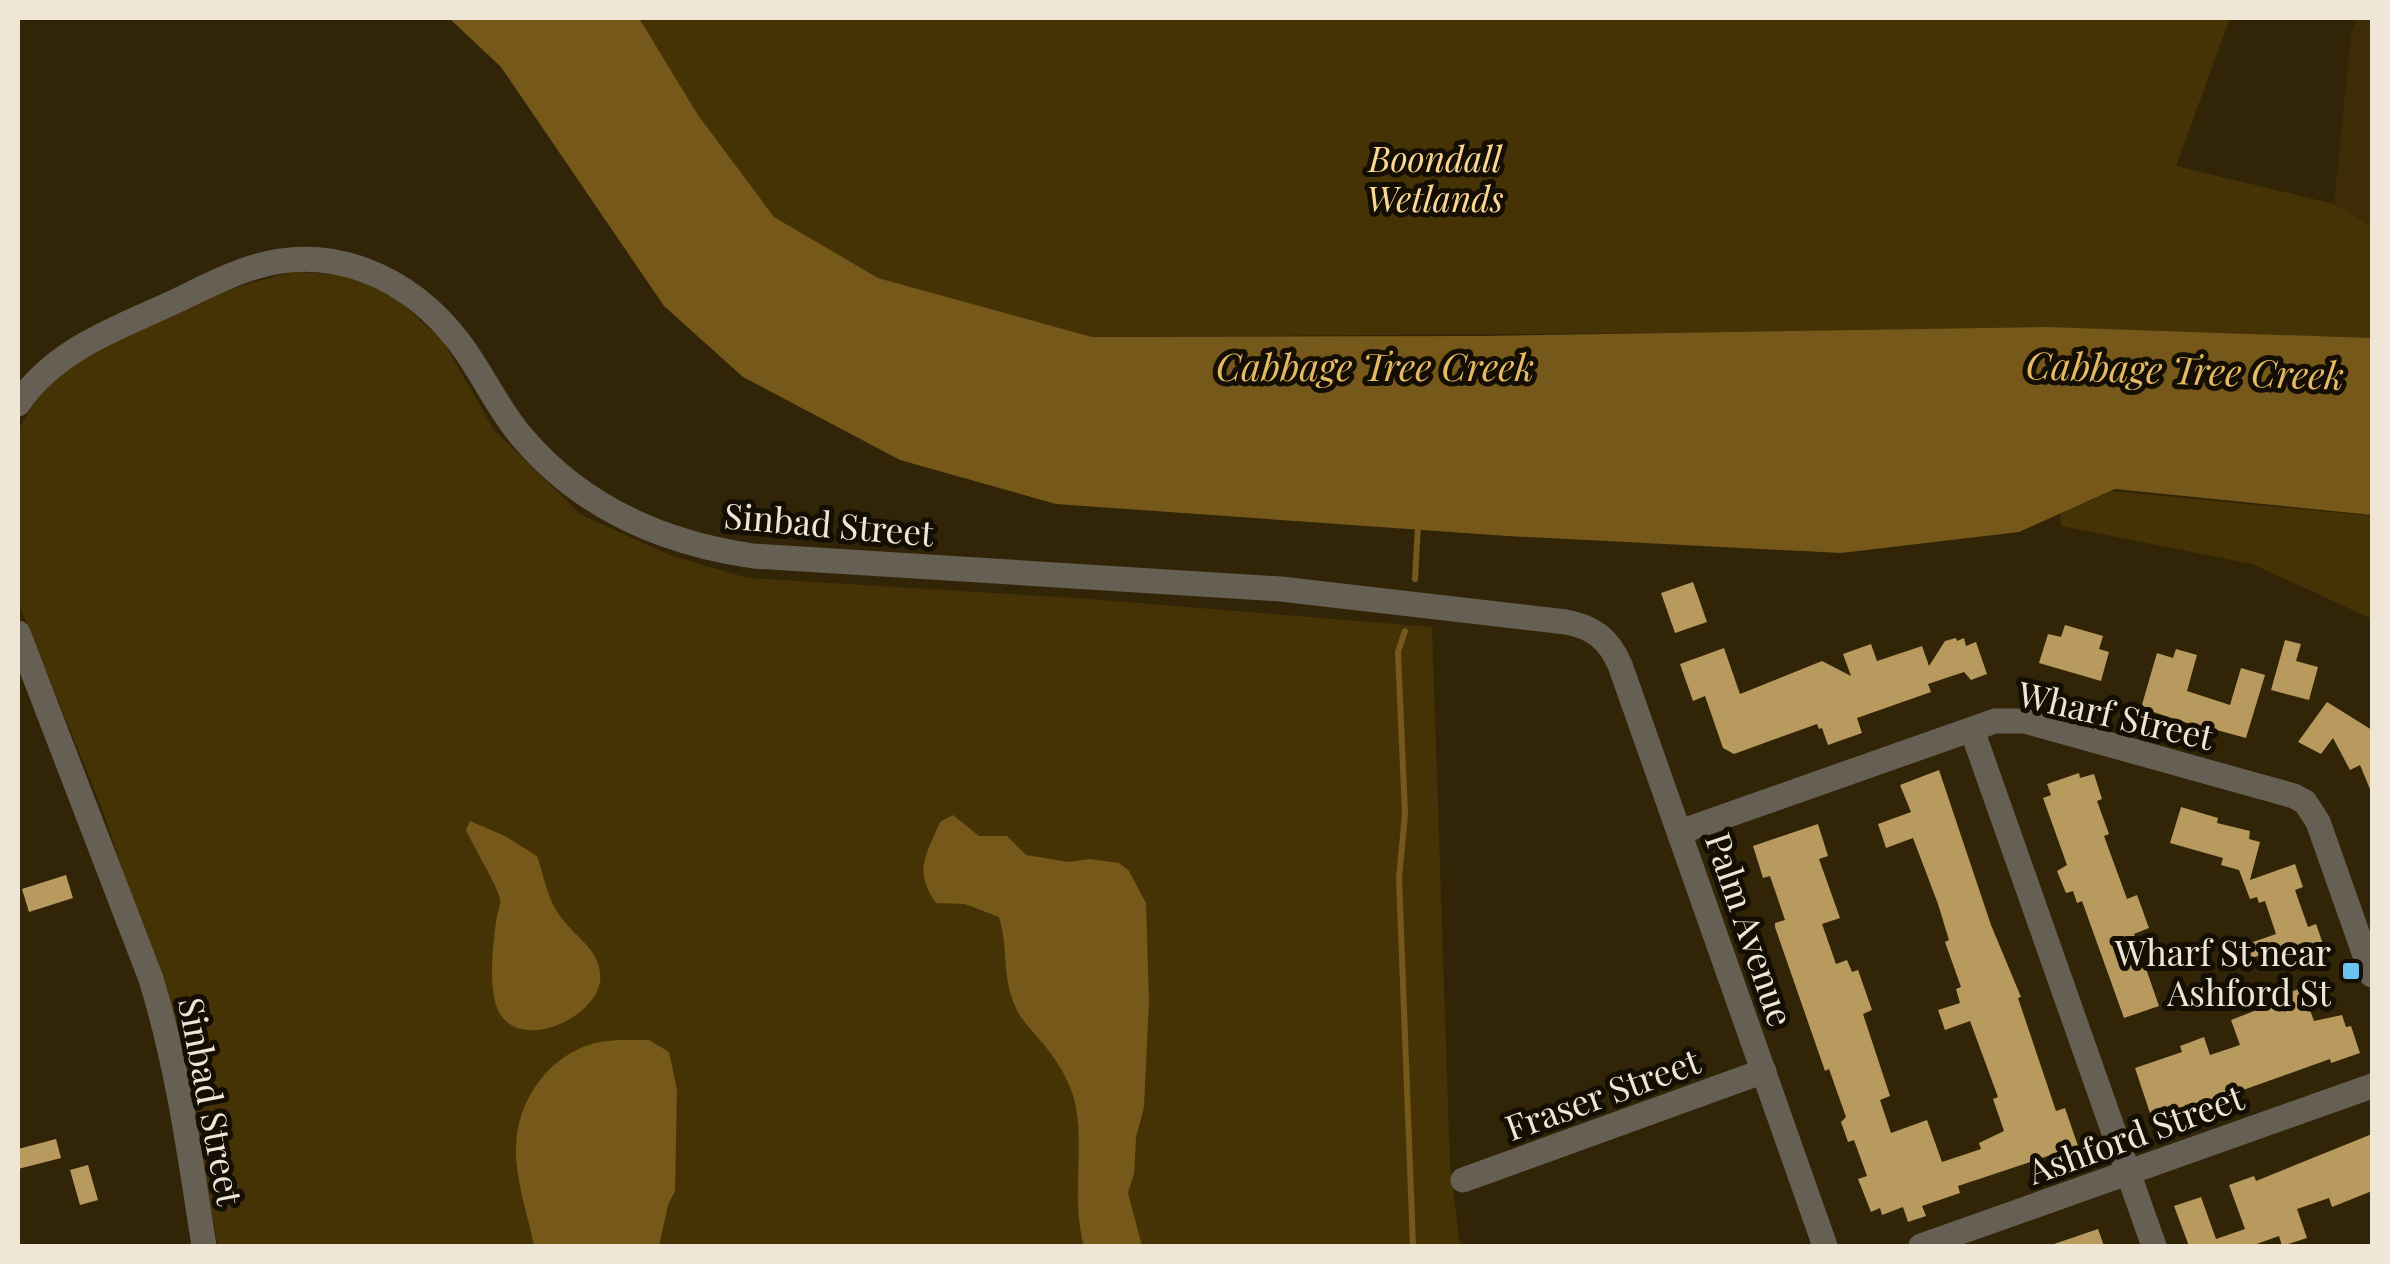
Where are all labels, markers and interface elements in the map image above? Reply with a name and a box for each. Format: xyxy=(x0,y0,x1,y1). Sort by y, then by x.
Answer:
park label: Boondall Wetlands xyxy=(1366,134,1504,221)
water label: Cabbage Tree Creek xyxy=(2025,338,2345,400)
water label: Cabbage Tree Creek xyxy=(1216,340,1534,391)
street label: Sinbad Street xyxy=(722,490,936,556)
street label: Wharf Street xyxy=(2013,668,2219,759)
street label: Palm Avenue xyxy=(1696,826,1806,1032)
place label: Wharf St near Ashford St xyxy=(2114,928,2332,1015)
marker: Wharf St near Ashford St xyxy=(2340,960,2362,982)
street label: Sinbad Street xyxy=(169,993,255,1209)
street label: Fraser Street xyxy=(1498,1036,1706,1150)
street label: Ashford Street xyxy=(2020,1072,2250,1194)

